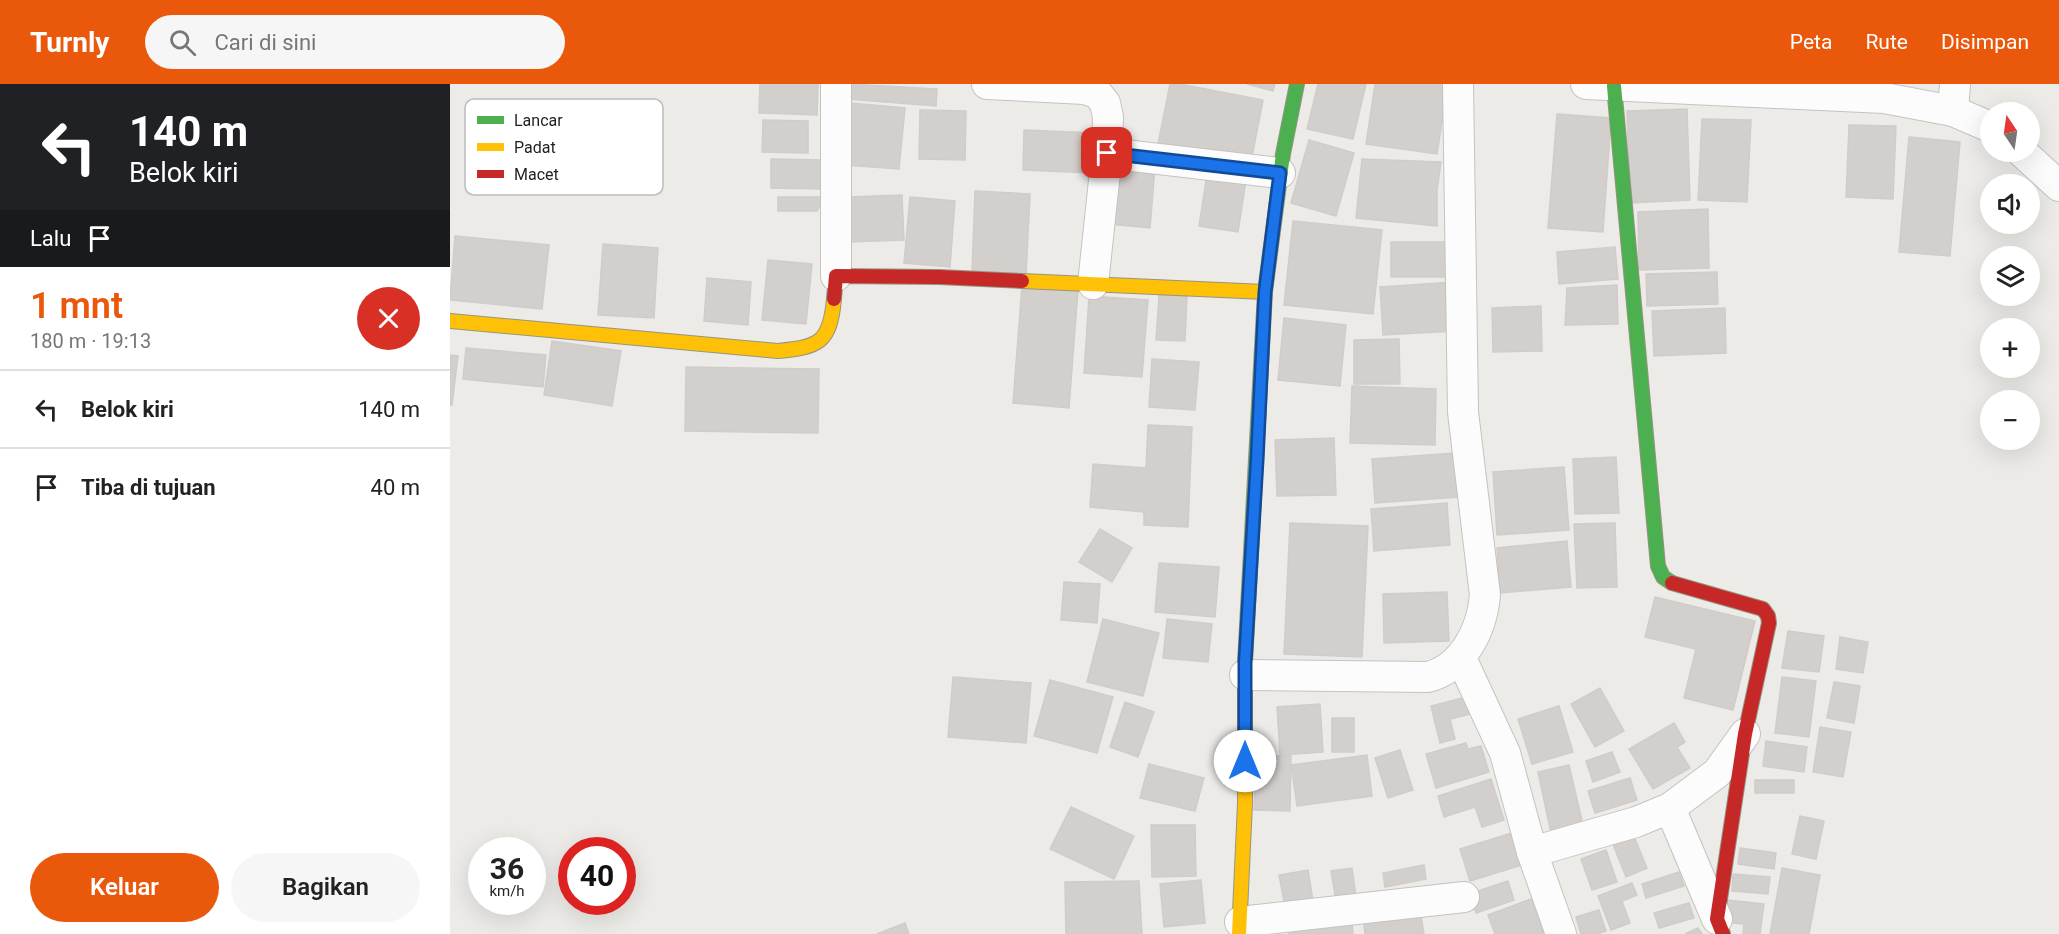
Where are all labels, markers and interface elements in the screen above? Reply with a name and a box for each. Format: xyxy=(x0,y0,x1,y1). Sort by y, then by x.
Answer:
search box xyxy=(145,15,565,69)
text: Turnly xyxy=(30,26,109,59)
icon: search xyxy=(166,26,199,59)
text: Cari di sini xyxy=(214,30,316,55)
text: Peta xyxy=(1790,30,1832,54)
text: Rute xyxy=(1865,30,1908,54)
text: Disimpan xyxy=(1941,30,2029,54)
legend xyxy=(465,99,663,195)
north arrow xyxy=(1980,102,2040,162)
map controls xyxy=(1980,102,2040,450)
text: 140 m xyxy=(129,107,248,156)
icon: left xyxy=(30,108,108,186)
text: Lancar xyxy=(514,111,563,130)
pin xyxy=(1081,127,1132,178)
icon: arrive xyxy=(1090,136,1123,169)
text: Padat xyxy=(514,138,556,157)
text: Belok kiri xyxy=(129,157,238,189)
text: Macet xyxy=(514,165,559,184)
button: sound xyxy=(1980,174,2040,234)
icon: arrive xyxy=(83,222,116,255)
text: Lalu xyxy=(30,226,71,251)
button: layers xyxy=(1980,246,2040,306)
text: 1 mnt xyxy=(30,285,123,327)
button: close xyxy=(357,287,420,350)
button: + xyxy=(1980,318,2040,378)
text: 180 m · 19:13 xyxy=(30,329,151,353)
button: − xyxy=(1980,390,2040,450)
icon: left xyxy=(30,393,63,426)
text: Belok kiri xyxy=(81,397,174,422)
text: 140 m xyxy=(358,397,420,422)
icon: arrive xyxy=(30,471,63,504)
text: Tiba di tujuan xyxy=(81,475,216,500)
text: 40 m xyxy=(371,475,420,500)
position arrow xyxy=(1213,729,1277,793)
speed limit sign: 40 xyxy=(558,837,636,915)
text: 36 xyxy=(490,851,524,886)
button: Keluar xyxy=(30,853,219,922)
button: Bagikan xyxy=(231,853,420,922)
text: km/h xyxy=(489,882,525,900)

